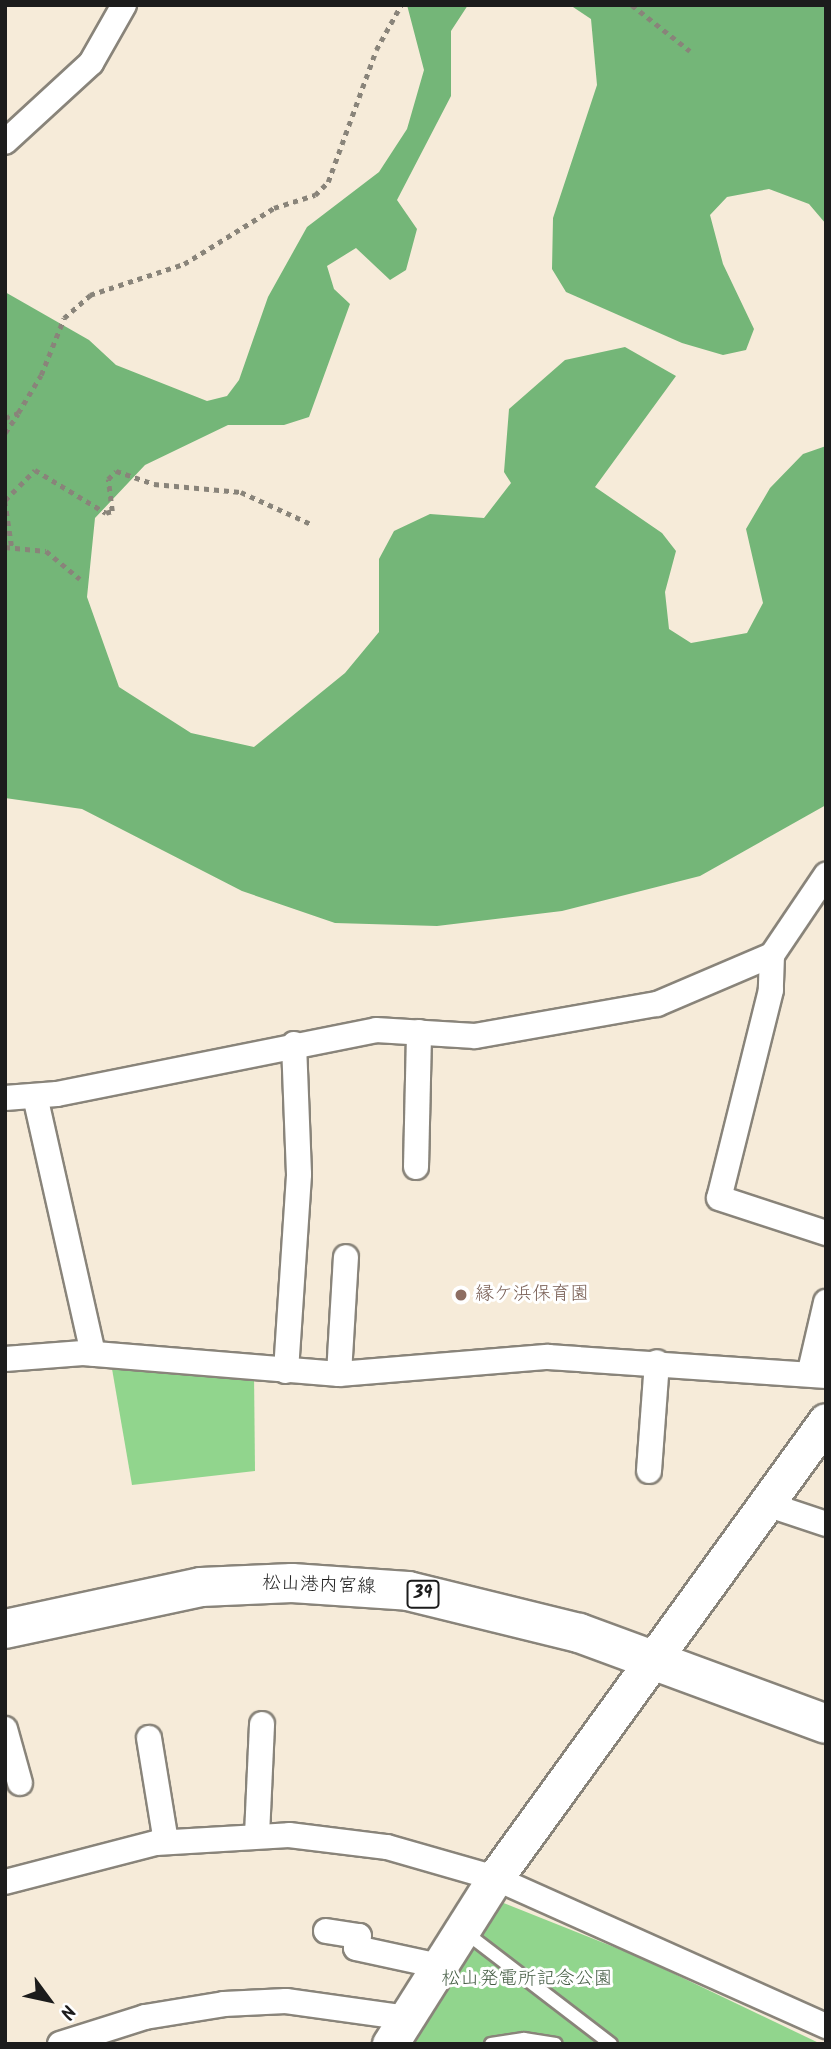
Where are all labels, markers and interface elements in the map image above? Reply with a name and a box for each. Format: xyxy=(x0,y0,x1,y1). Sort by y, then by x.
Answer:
place label: 縁ケ浜保育園 xyxy=(475,1284,589,1306)
marker: 縁ケ浜保育園 xyxy=(453,1287,469,1303)
street label: 松山港内宮線 xyxy=(262,1573,376,1599)
road number: 39 xyxy=(406,1580,440,1609)
north arrow xyxy=(14,1965,84,2035)
park label: 松山発電所記念公園 xyxy=(442,1969,612,1991)
text: N xyxy=(51,1998,82,2025)

